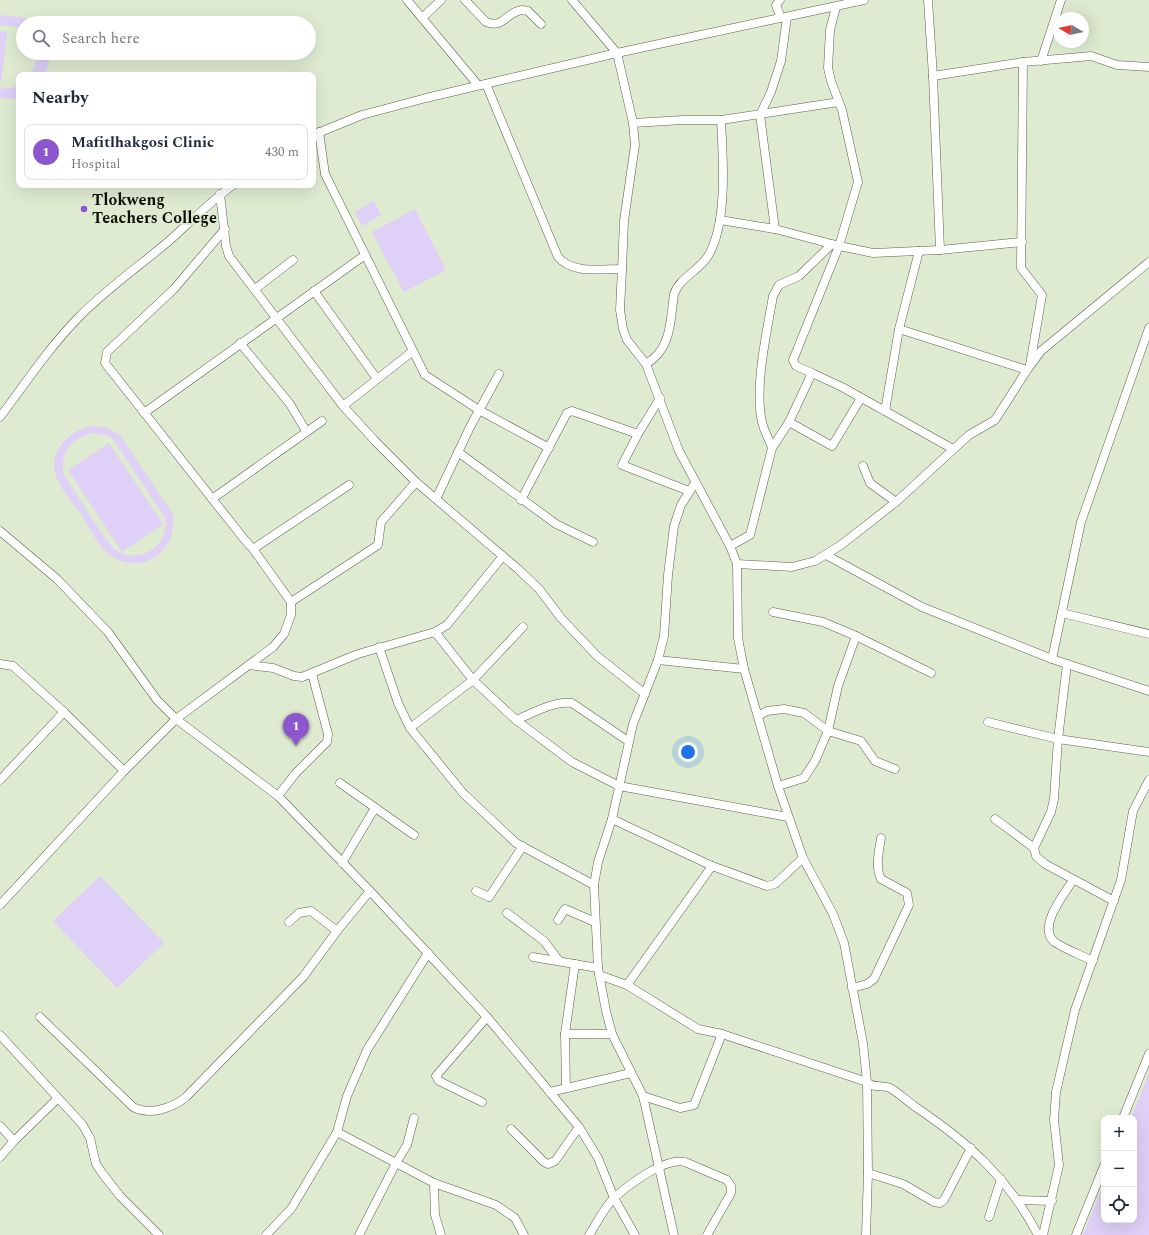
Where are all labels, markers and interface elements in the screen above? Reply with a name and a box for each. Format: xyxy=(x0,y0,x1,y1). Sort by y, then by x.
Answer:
north arrow xyxy=(1053,12,1089,48)
search box xyxy=(16,16,316,60)
icon: search xyxy=(30,27,52,49)
text: Search here xyxy=(62,27,140,50)
text: Nearby xyxy=(32,85,88,111)
text: Mafitlhakgosi Clinic xyxy=(71,131,214,154)
text: 1 xyxy=(42,142,50,162)
text: 430 m xyxy=(265,142,299,162)
text: Hospital xyxy=(71,154,120,174)
place label: Tlokweng Teachers College xyxy=(92,188,217,230)
marker: Tlokweng Teachers College xyxy=(79,204,89,214)
pin: 1 xyxy=(283,713,309,746)
your location xyxy=(678,742,698,762)
map controls xyxy=(1101,1115,1137,1223)
button: + xyxy=(1101,1115,1137,1151)
button: − xyxy=(1101,1151,1137,1187)
button: locate xyxy=(1101,1187,1137,1223)

